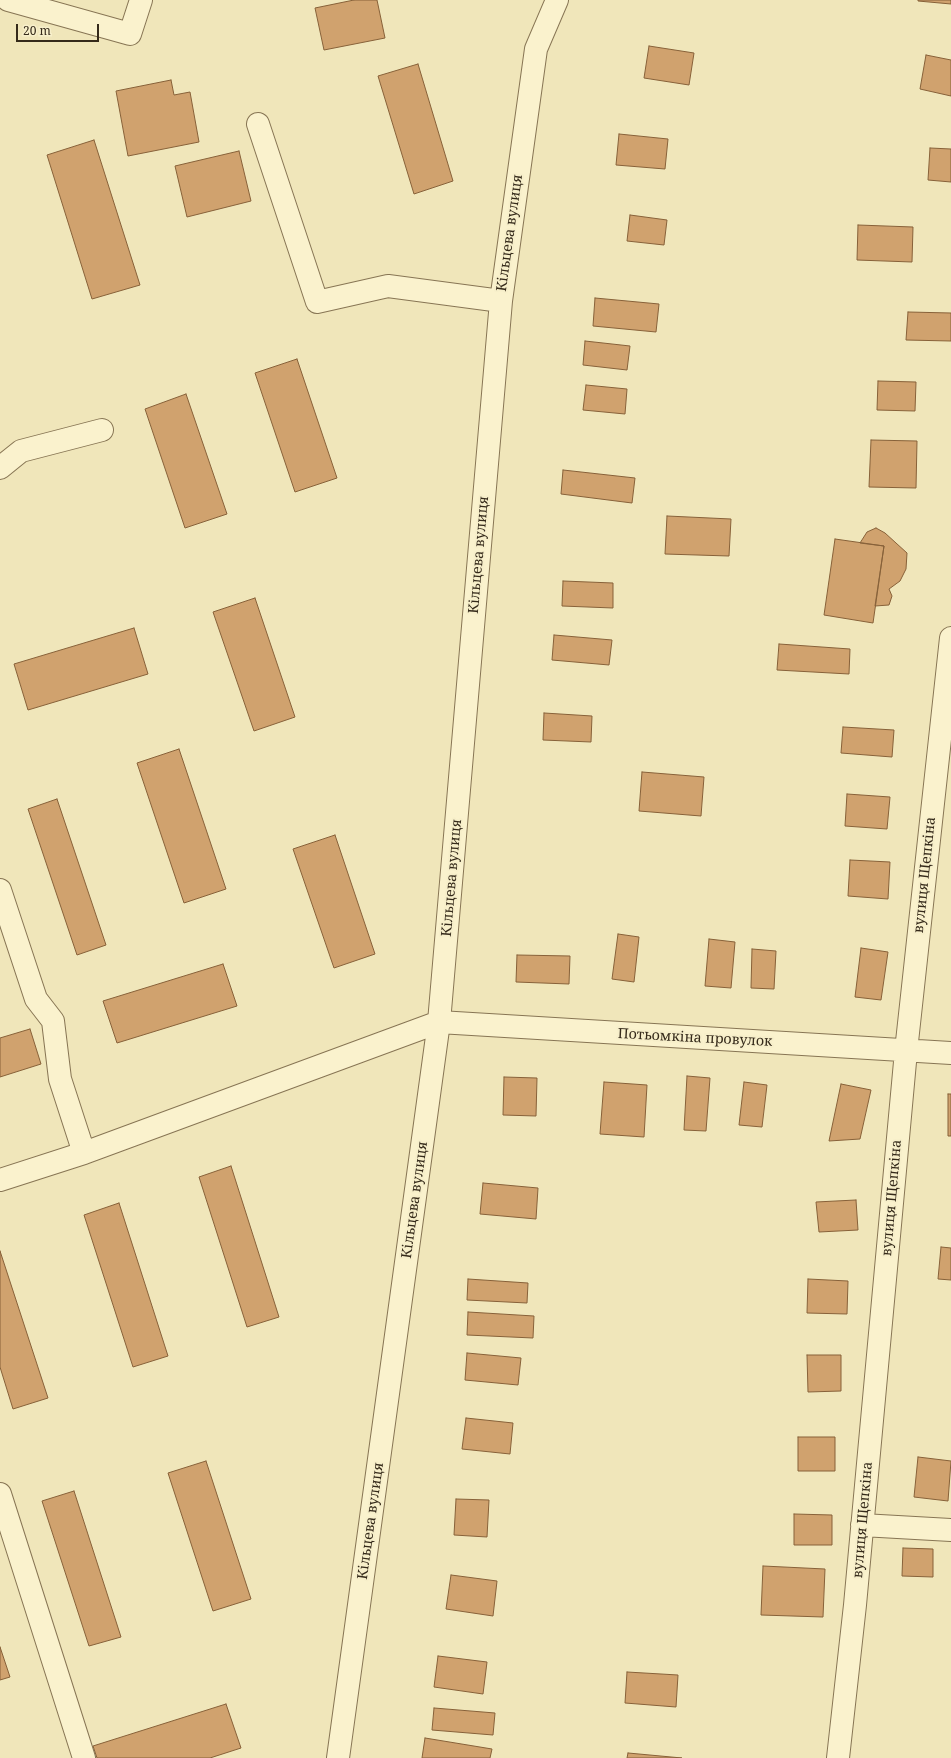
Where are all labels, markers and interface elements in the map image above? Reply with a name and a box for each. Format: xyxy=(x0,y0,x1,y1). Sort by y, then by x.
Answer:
scale bar xyxy=(18,16,101,42)
text: 20 m xyxy=(23,22,51,39)
street label: Кільцева вулиця xyxy=(493,173,527,293)
street label: Кільцева вулиця xyxy=(465,496,493,614)
street label: вулиця Щепкіна xyxy=(911,816,939,934)
street label: Кільцева вулиця xyxy=(438,819,466,937)
street label: Потьомкіна провулок xyxy=(617,1026,773,1050)
street label: вулиця Щепкіна xyxy=(879,1139,905,1257)
street label: Кільцева вулиця xyxy=(398,1140,432,1260)
street label: Кільцева вулиця xyxy=(354,1461,388,1581)
street label: вулиця Щепкіна xyxy=(850,1461,876,1579)

